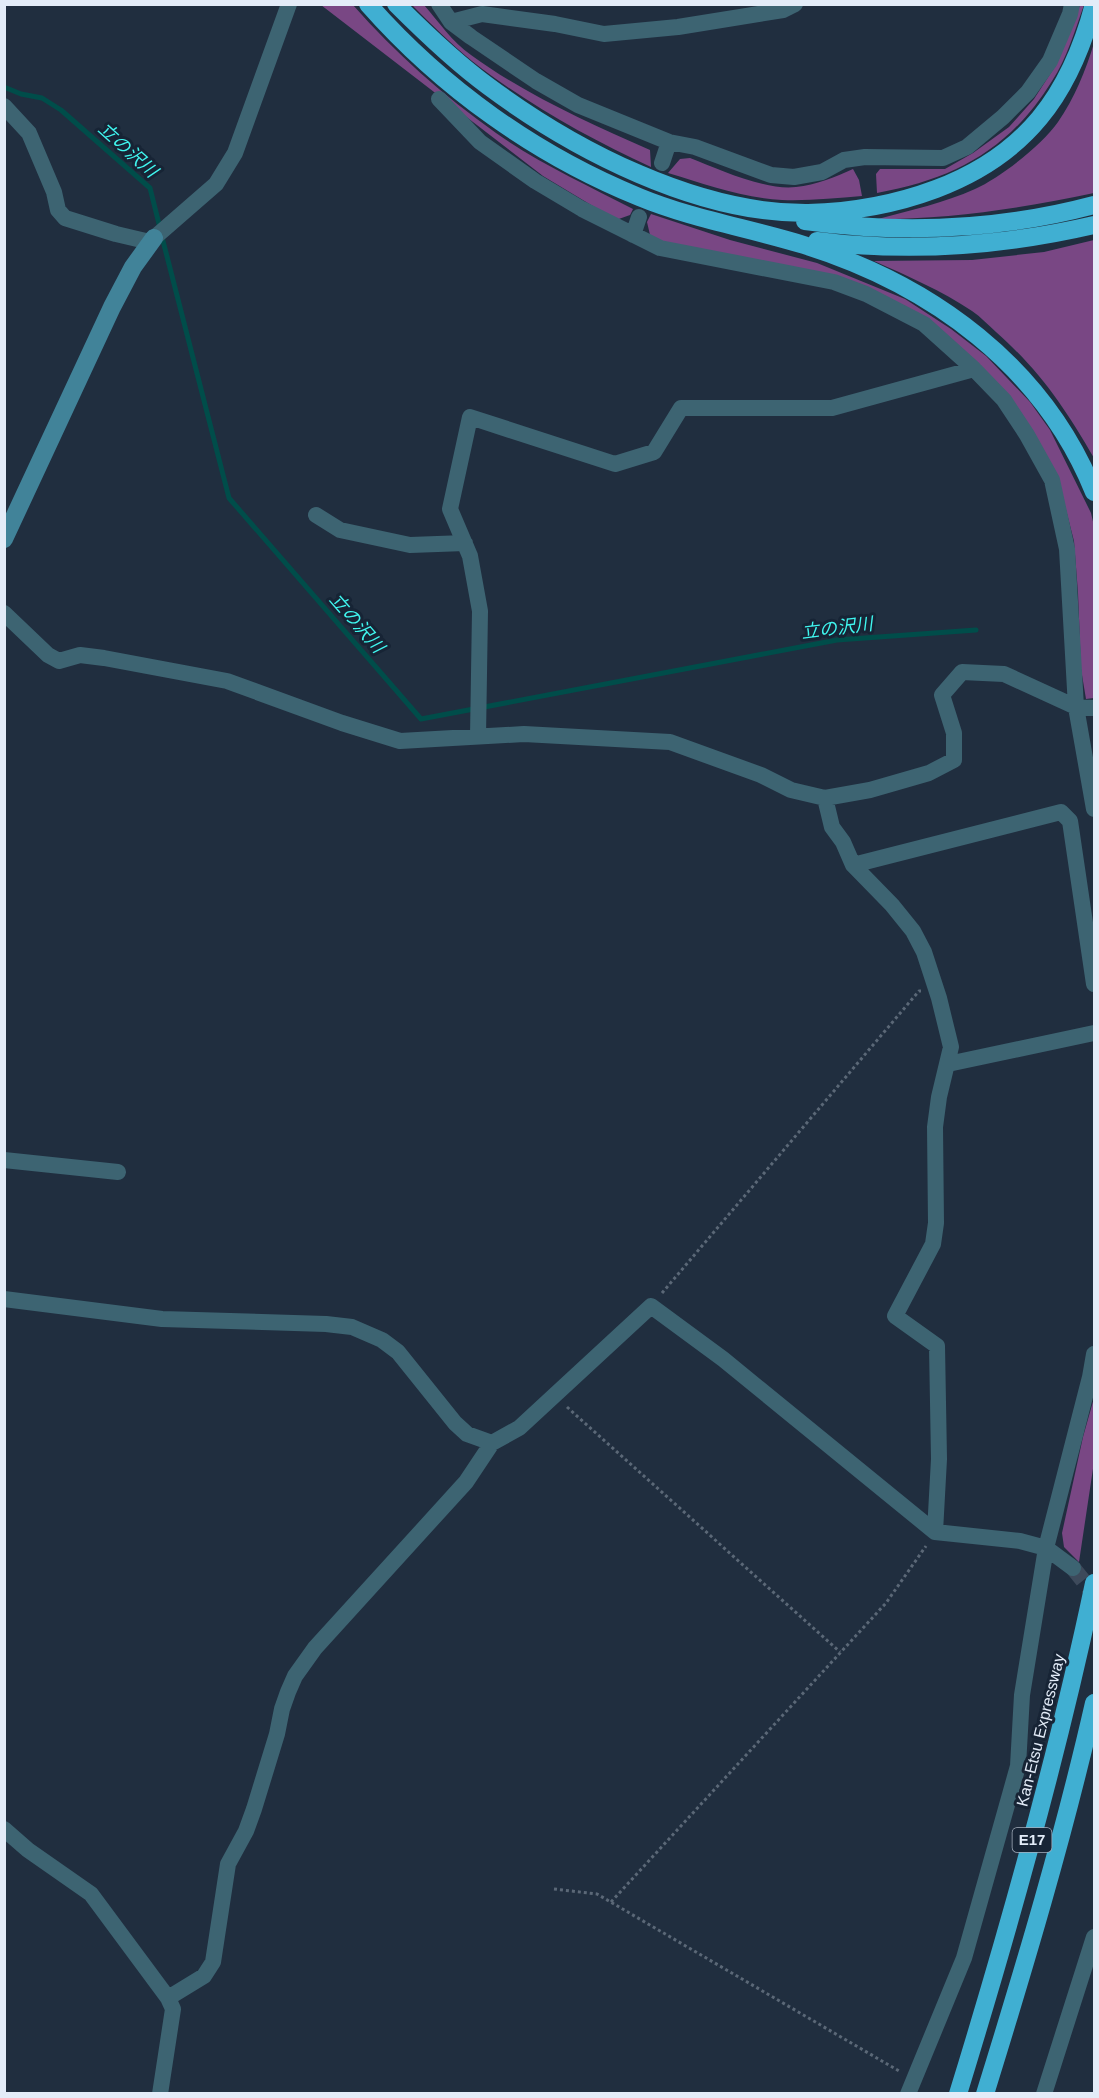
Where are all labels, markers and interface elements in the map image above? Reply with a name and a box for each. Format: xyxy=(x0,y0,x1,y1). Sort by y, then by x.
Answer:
water label: 立の沢川 xyxy=(95,118,163,183)
water label: 立の沢川 xyxy=(326,589,389,658)
water label: 立の沢川 xyxy=(800,613,876,642)
street label: Kan-Etsu Expressway xyxy=(1013,1652,1068,1808)
road number: E17 xyxy=(1012,1828,1052,1852)

